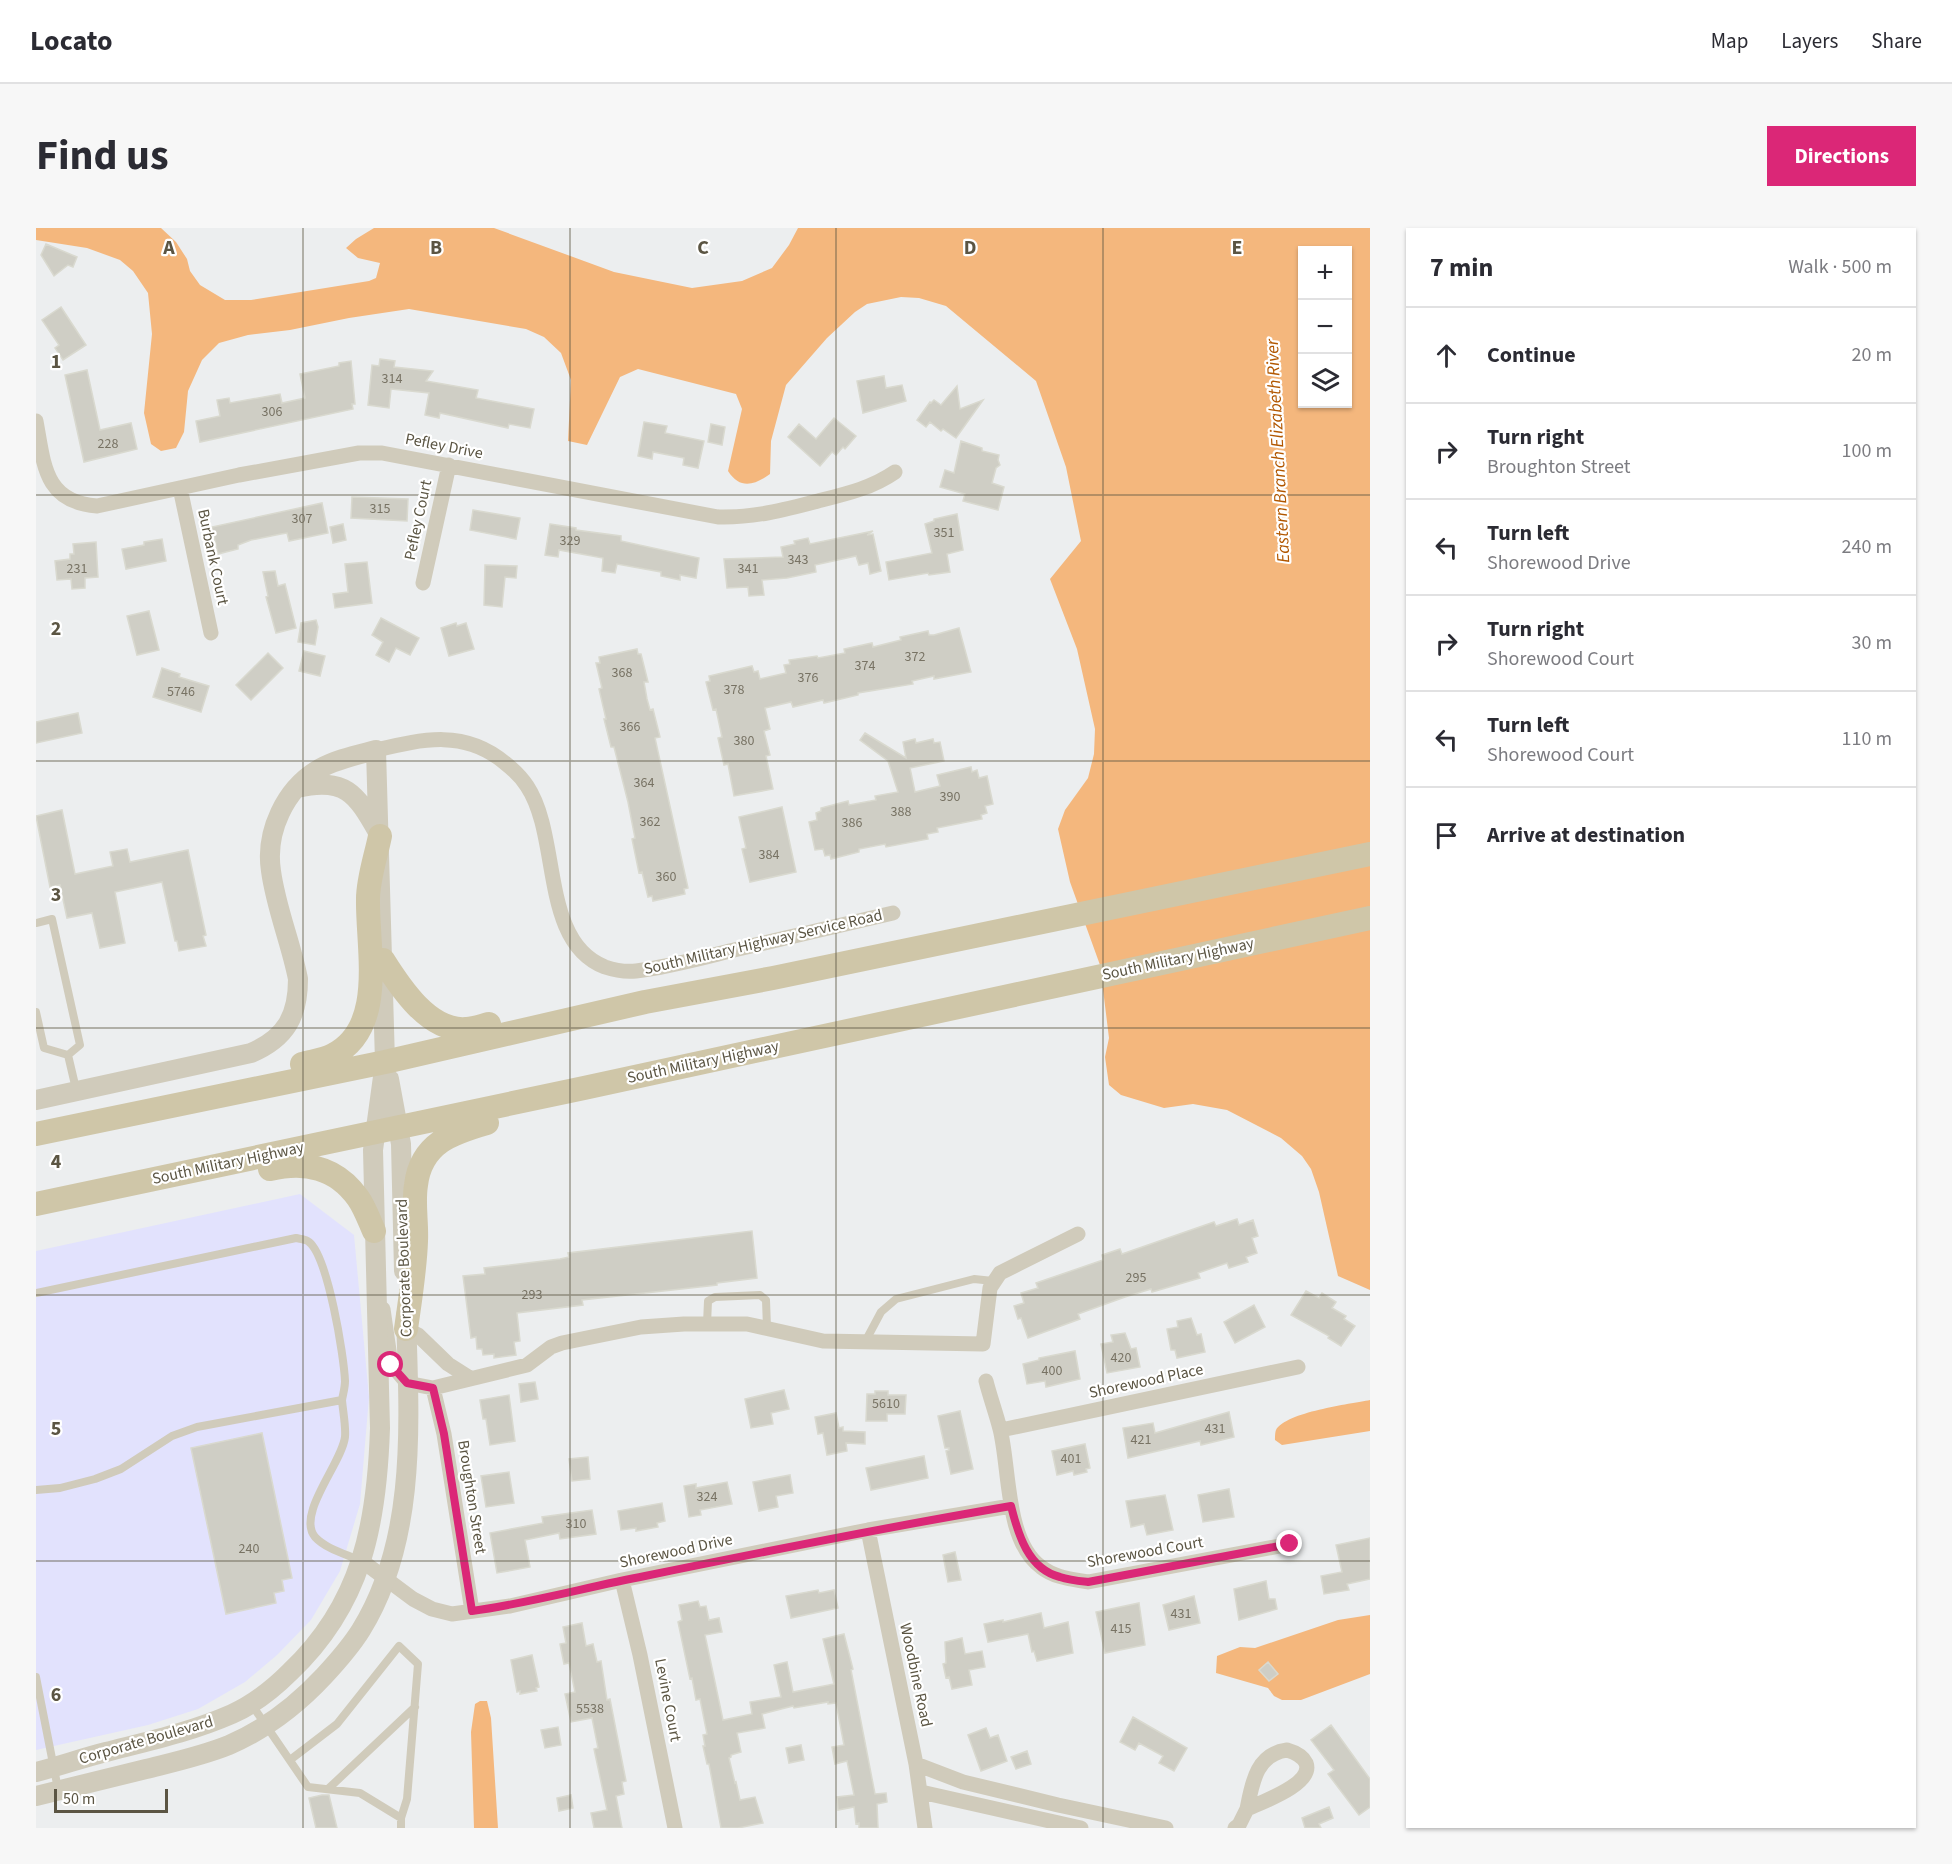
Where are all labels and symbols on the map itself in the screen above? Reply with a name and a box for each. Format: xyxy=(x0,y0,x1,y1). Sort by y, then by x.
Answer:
text: A xyxy=(162,234,175,262)
text: B xyxy=(430,234,442,262)
text: C xyxy=(697,234,709,262)
text: D xyxy=(964,234,976,262)
text: E xyxy=(1232,234,1242,262)
water label: Eastern Branch Elizabeth River xyxy=(1260,338,1296,564)
text: 1 xyxy=(51,348,61,376)
house number: 314 xyxy=(382,369,402,389)
house number: 306 xyxy=(262,402,282,422)
street label: Pefley Drive xyxy=(403,428,485,464)
house number: 228 xyxy=(98,434,118,454)
street label: Pefley Court xyxy=(399,477,437,562)
house number: 315 xyxy=(370,499,390,519)
street label: Burbank Court xyxy=(192,507,234,608)
house number: 307 xyxy=(292,509,312,529)
house number: 351 xyxy=(934,523,954,543)
house number: 329 xyxy=(560,531,580,551)
house number: 343 xyxy=(788,550,808,570)
house number: 231 xyxy=(67,559,87,579)
house number: 341 xyxy=(738,559,758,579)
text: 2 xyxy=(51,615,61,643)
house number: 372 xyxy=(905,647,925,667)
house number: 374 xyxy=(855,656,875,676)
house number: 368 xyxy=(612,663,632,683)
house number: 376 xyxy=(798,668,818,688)
house number: 378 xyxy=(724,680,744,700)
house number: 5746 xyxy=(167,682,195,702)
house number: 366 xyxy=(620,717,640,737)
house number: 380 xyxy=(734,731,754,751)
house number: 364 xyxy=(634,773,654,793)
house number: 390 xyxy=(940,787,960,807)
house number: 388 xyxy=(891,802,911,822)
house number: 362 xyxy=(640,812,660,832)
house number: 386 xyxy=(842,813,862,833)
house number: 384 xyxy=(759,845,779,865)
house number: 360 xyxy=(656,867,676,887)
text: 3 xyxy=(51,881,61,909)
street label: South Military Highway Service Road xyxy=(642,904,884,980)
street label: South Military Highway xyxy=(1100,932,1256,986)
street label: South Military Highway xyxy=(625,1035,781,1089)
street label: South Military Highway xyxy=(150,1136,306,1190)
text: 4 xyxy=(51,1148,62,1176)
street label: Corporate Boulevard xyxy=(391,1198,417,1338)
house number: 295 xyxy=(1126,1268,1146,1288)
house number: 293 xyxy=(522,1285,542,1305)
house number: 420 xyxy=(1111,1348,1131,1368)
route start xyxy=(377,1351,403,1377)
street label: Shorewood Place xyxy=(1087,1358,1205,1404)
house number: 400 xyxy=(1042,1361,1062,1381)
house number: 5610 xyxy=(872,1394,900,1414)
text: 5 xyxy=(51,1415,61,1443)
house number: 431 xyxy=(1205,1419,1225,1439)
house number: 421 xyxy=(1131,1430,1151,1450)
street label: Broughton Street xyxy=(452,1439,492,1556)
house number: 401 xyxy=(1061,1449,1081,1469)
house number: 324 xyxy=(697,1487,717,1507)
house number: 310 xyxy=(566,1514,586,1534)
street label: Shorewood Drive xyxy=(618,1528,735,1574)
route end xyxy=(1276,1530,1302,1556)
street label: Shorewood Court xyxy=(1085,1531,1205,1573)
house number: 240 xyxy=(239,1539,259,1559)
house number: 431 xyxy=(1171,1604,1191,1624)
house number: 415 xyxy=(1111,1619,1131,1639)
street label: Woodbine Road xyxy=(894,1621,938,1729)
street label: Levine Court xyxy=(649,1656,687,1744)
text: 6 xyxy=(51,1681,61,1709)
house number: 5538 xyxy=(576,1699,604,1719)
street label: Corporate Boulevard xyxy=(76,1710,216,1770)
scale bar xyxy=(54,1786,168,1814)

